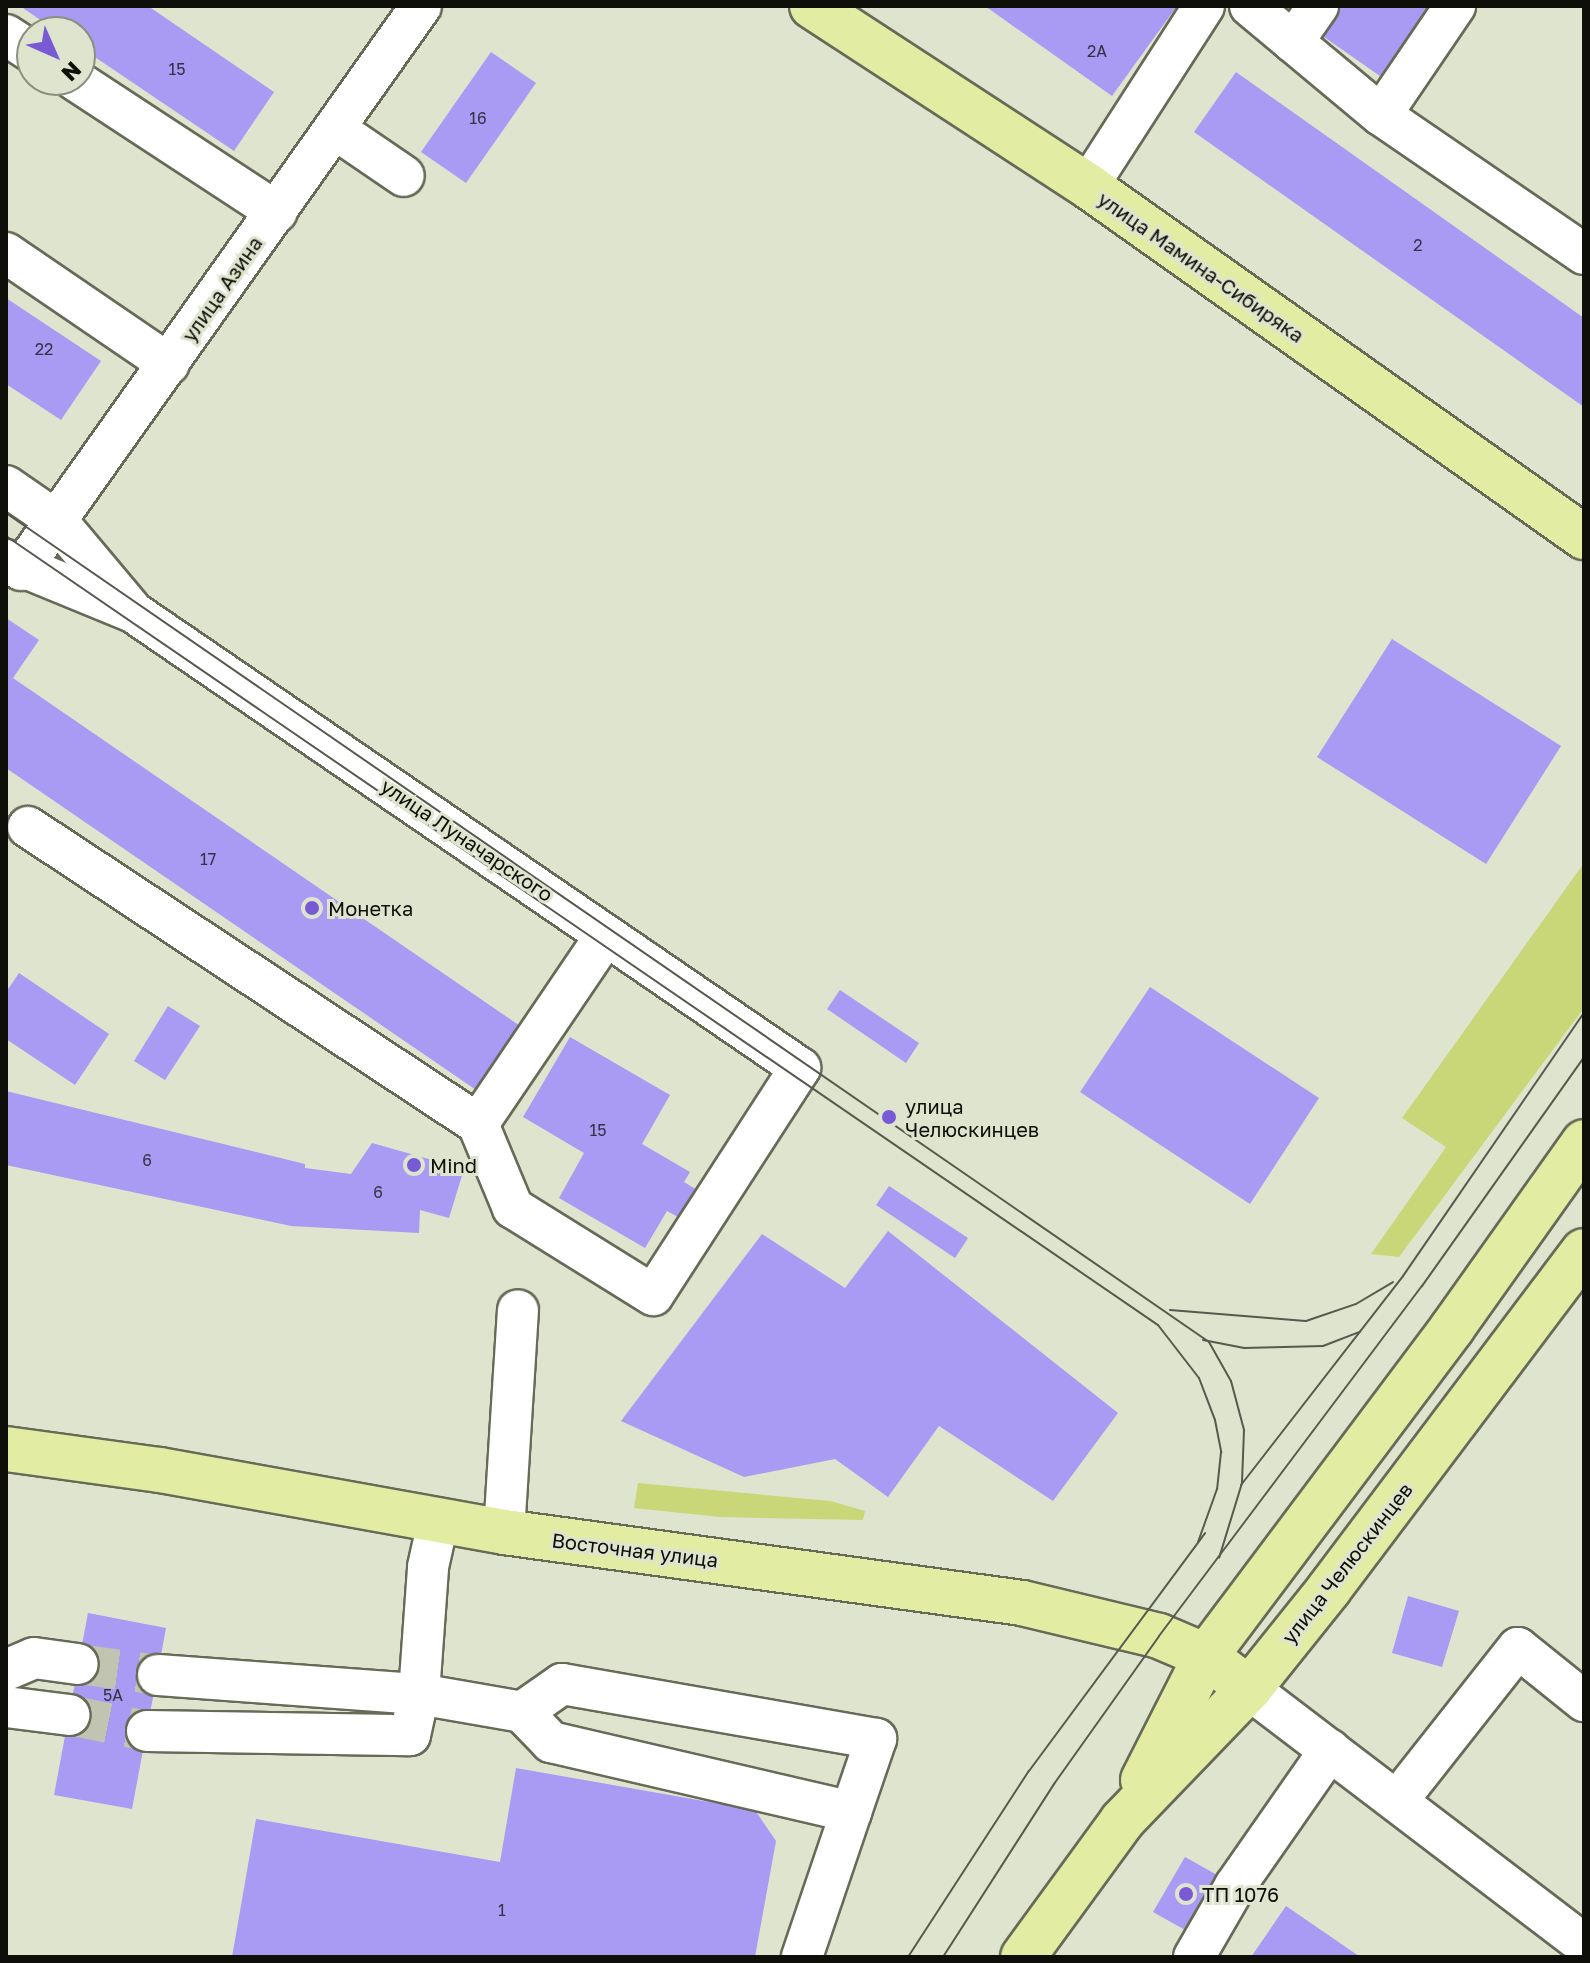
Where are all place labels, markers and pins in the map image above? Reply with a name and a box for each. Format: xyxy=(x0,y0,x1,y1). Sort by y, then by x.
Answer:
place label: Монетка xyxy=(328,896,413,920)
marker: Монетка xyxy=(303,899,321,917)
place label: улица Челюскинцев xyxy=(905,1094,1039,1141)
marker: улица Челюскинцев xyxy=(880,1108,898,1126)
place label: Mind xyxy=(430,1153,477,1177)
marker: Mind xyxy=(405,1156,423,1174)
place label: ТП 1076 xyxy=(1202,1882,1279,1906)
marker: ТП 1076 xyxy=(1177,1885,1195,1903)

